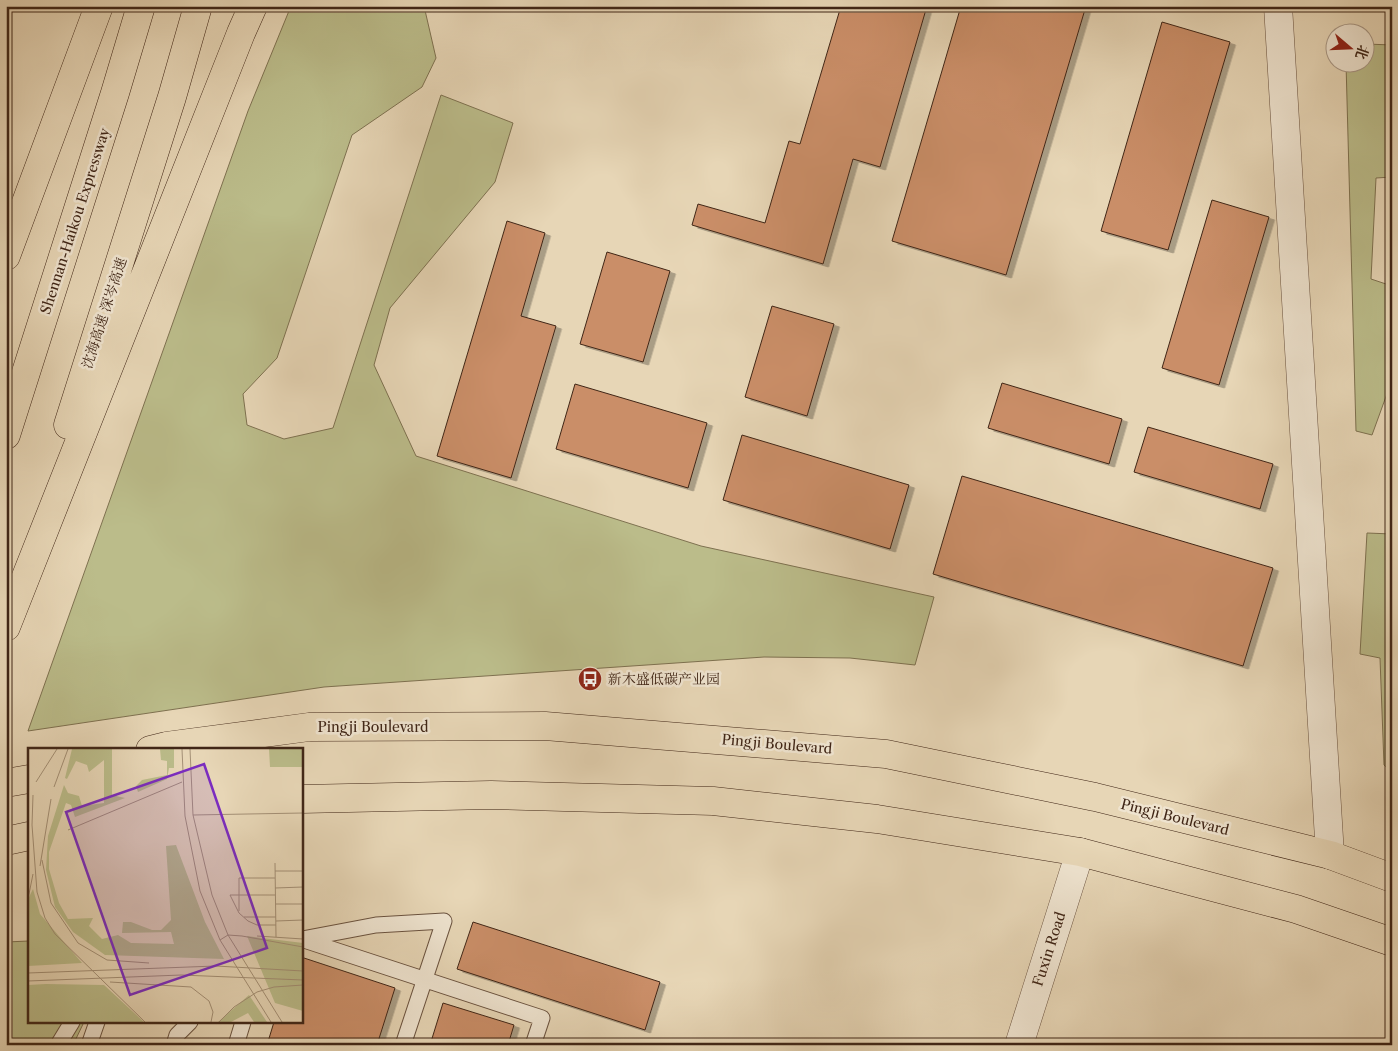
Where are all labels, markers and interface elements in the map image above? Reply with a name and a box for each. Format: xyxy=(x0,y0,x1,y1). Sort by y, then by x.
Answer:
north arrow xyxy=(1326,22,1376,72)
text: 北 xyxy=(1352,43,1373,62)
street label: Shennan-Haikou Expressway xyxy=(36,125,114,317)
street label: 沈海高速 深岑高速 xyxy=(78,255,130,371)
bus stop icon: 新木盛低碳产业园 xyxy=(577,666,603,692)
place label: 新木盛低碳产业园 xyxy=(608,670,720,688)
street label: Pingji Boulevard xyxy=(318,718,429,736)
street label: Pingji Boulevard xyxy=(721,730,834,758)
inset map xyxy=(28,748,302,1024)
street label: Pingji Boulevard xyxy=(1119,795,1231,839)
street label: Fuxin Road xyxy=(1029,909,1070,989)

